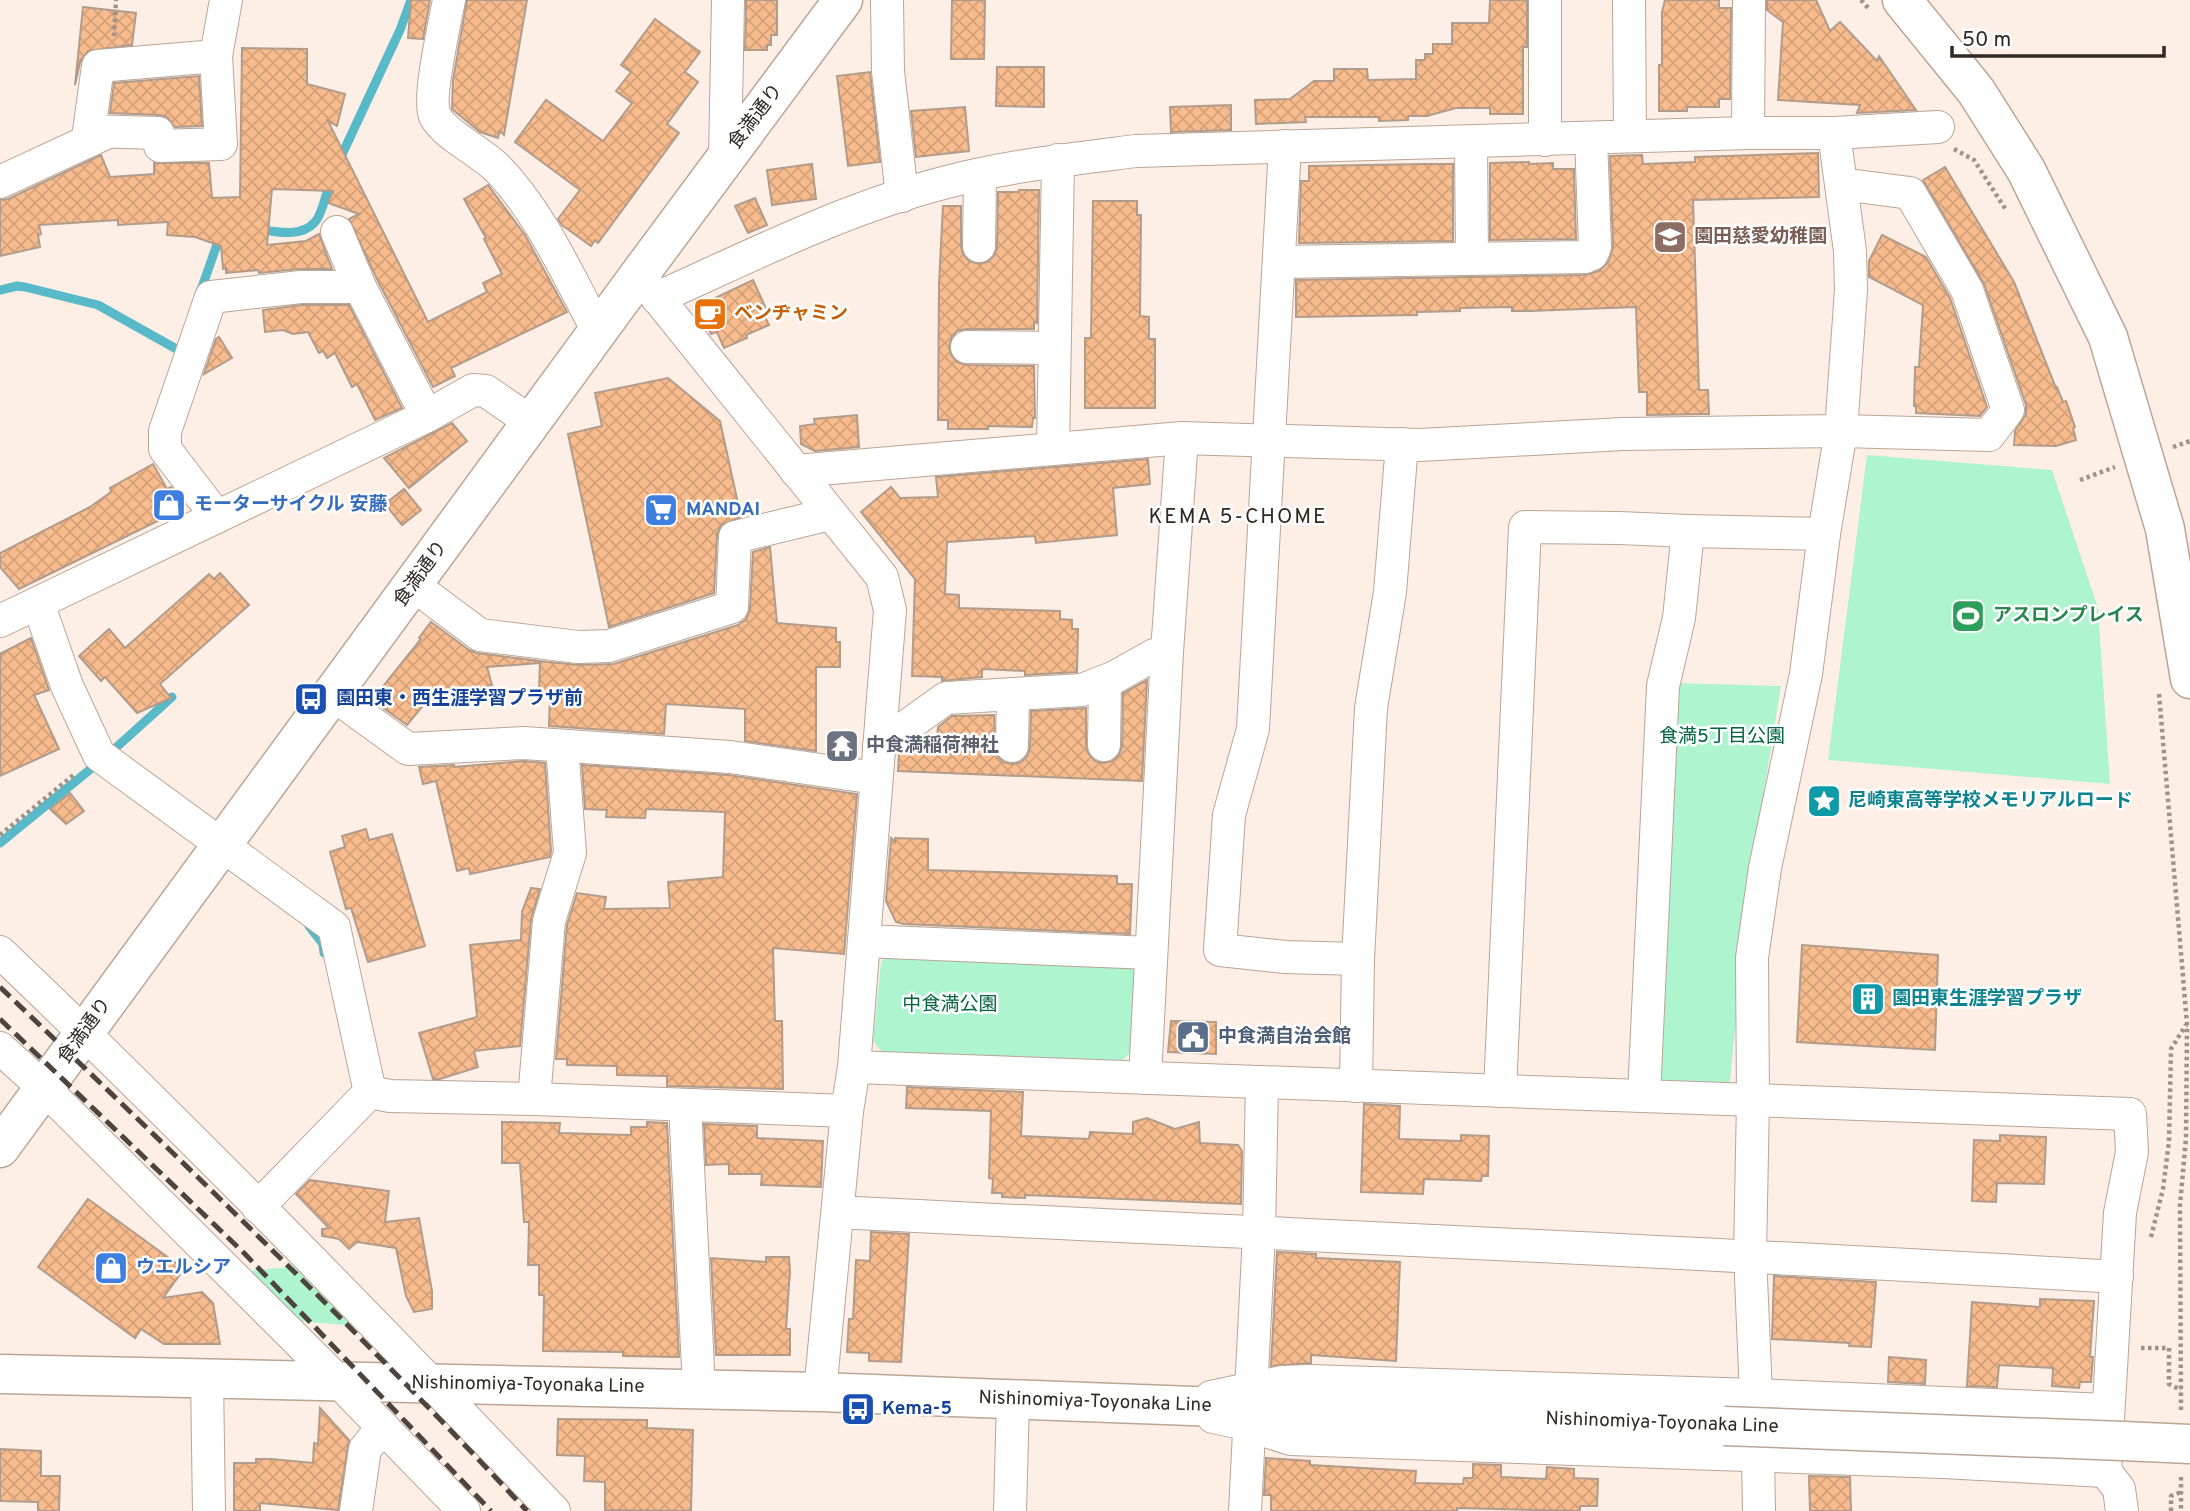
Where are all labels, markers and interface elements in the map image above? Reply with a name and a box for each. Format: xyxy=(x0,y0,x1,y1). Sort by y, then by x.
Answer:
scale bar xyxy=(1952,14,2164,58)
text: 50 m xyxy=(1962,27,2011,54)
street label: 食満通り xyxy=(724,79,788,155)
school or university icon: 園田慈愛幼稚園 xyxy=(1651,218,1689,256)
place label: 園田慈愛幼稚園 xyxy=(1694,225,1827,249)
cafe icon: ベンヂャミン xyxy=(691,295,729,333)
place label: ベンヂャミン xyxy=(734,302,848,326)
shop icon: モーターサイクル 安藤 xyxy=(150,486,188,524)
supermarket icon: MANDAI xyxy=(642,491,680,529)
place label: モーターサイクル 安藤 xyxy=(194,493,387,517)
place label: MANDAI xyxy=(686,498,760,522)
district label: KEMA 5-CHOME xyxy=(1148,504,1328,531)
street label: 食満通り xyxy=(389,536,453,612)
sports icon: アスロンプレイス xyxy=(1949,597,1987,635)
place label: アスロンプレイス xyxy=(1993,604,2144,628)
bus stop icon: 園田東・西生涯学習プラザ前 xyxy=(292,680,330,718)
place label: 園田東・西生涯学習プラザ前 xyxy=(336,687,583,711)
park label: 食満5丁目公園 xyxy=(1659,725,1785,749)
temple icon: 中食満稲荷神社 xyxy=(823,727,861,765)
place label: 中食満稲荷神社 xyxy=(866,734,999,758)
place icon: 尼崎東高等学校メモリアルロード xyxy=(1805,782,1843,820)
place label: 尼崎東高等学校メモリアルロード xyxy=(1848,789,2133,813)
building icon: 園田東生涯学習プラザ xyxy=(1849,980,1887,1018)
place label: 園田東生涯学習プラザ xyxy=(1892,987,2082,1011)
street label: 食満通り xyxy=(53,993,117,1069)
park label: 中食満公園 xyxy=(902,993,998,1017)
public building icon: 中食満自治会館 xyxy=(1174,1018,1212,1056)
place label: 中食満自治会館 xyxy=(1218,1025,1351,1049)
shop icon: ウエルシア xyxy=(92,1249,130,1287)
place label: ウエルシア xyxy=(136,1256,231,1280)
street label: Nishinomiya-Toyonaka Line xyxy=(411,1371,645,1399)
street label: Nishinomiya-Toyonaka Line xyxy=(978,1386,1212,1418)
bus stop icon: Kema-5 xyxy=(839,1390,877,1428)
place label: Kema-5 xyxy=(882,1397,952,1421)
street label: Nishinomiya-Toyonaka Line xyxy=(1545,1407,1779,1439)

